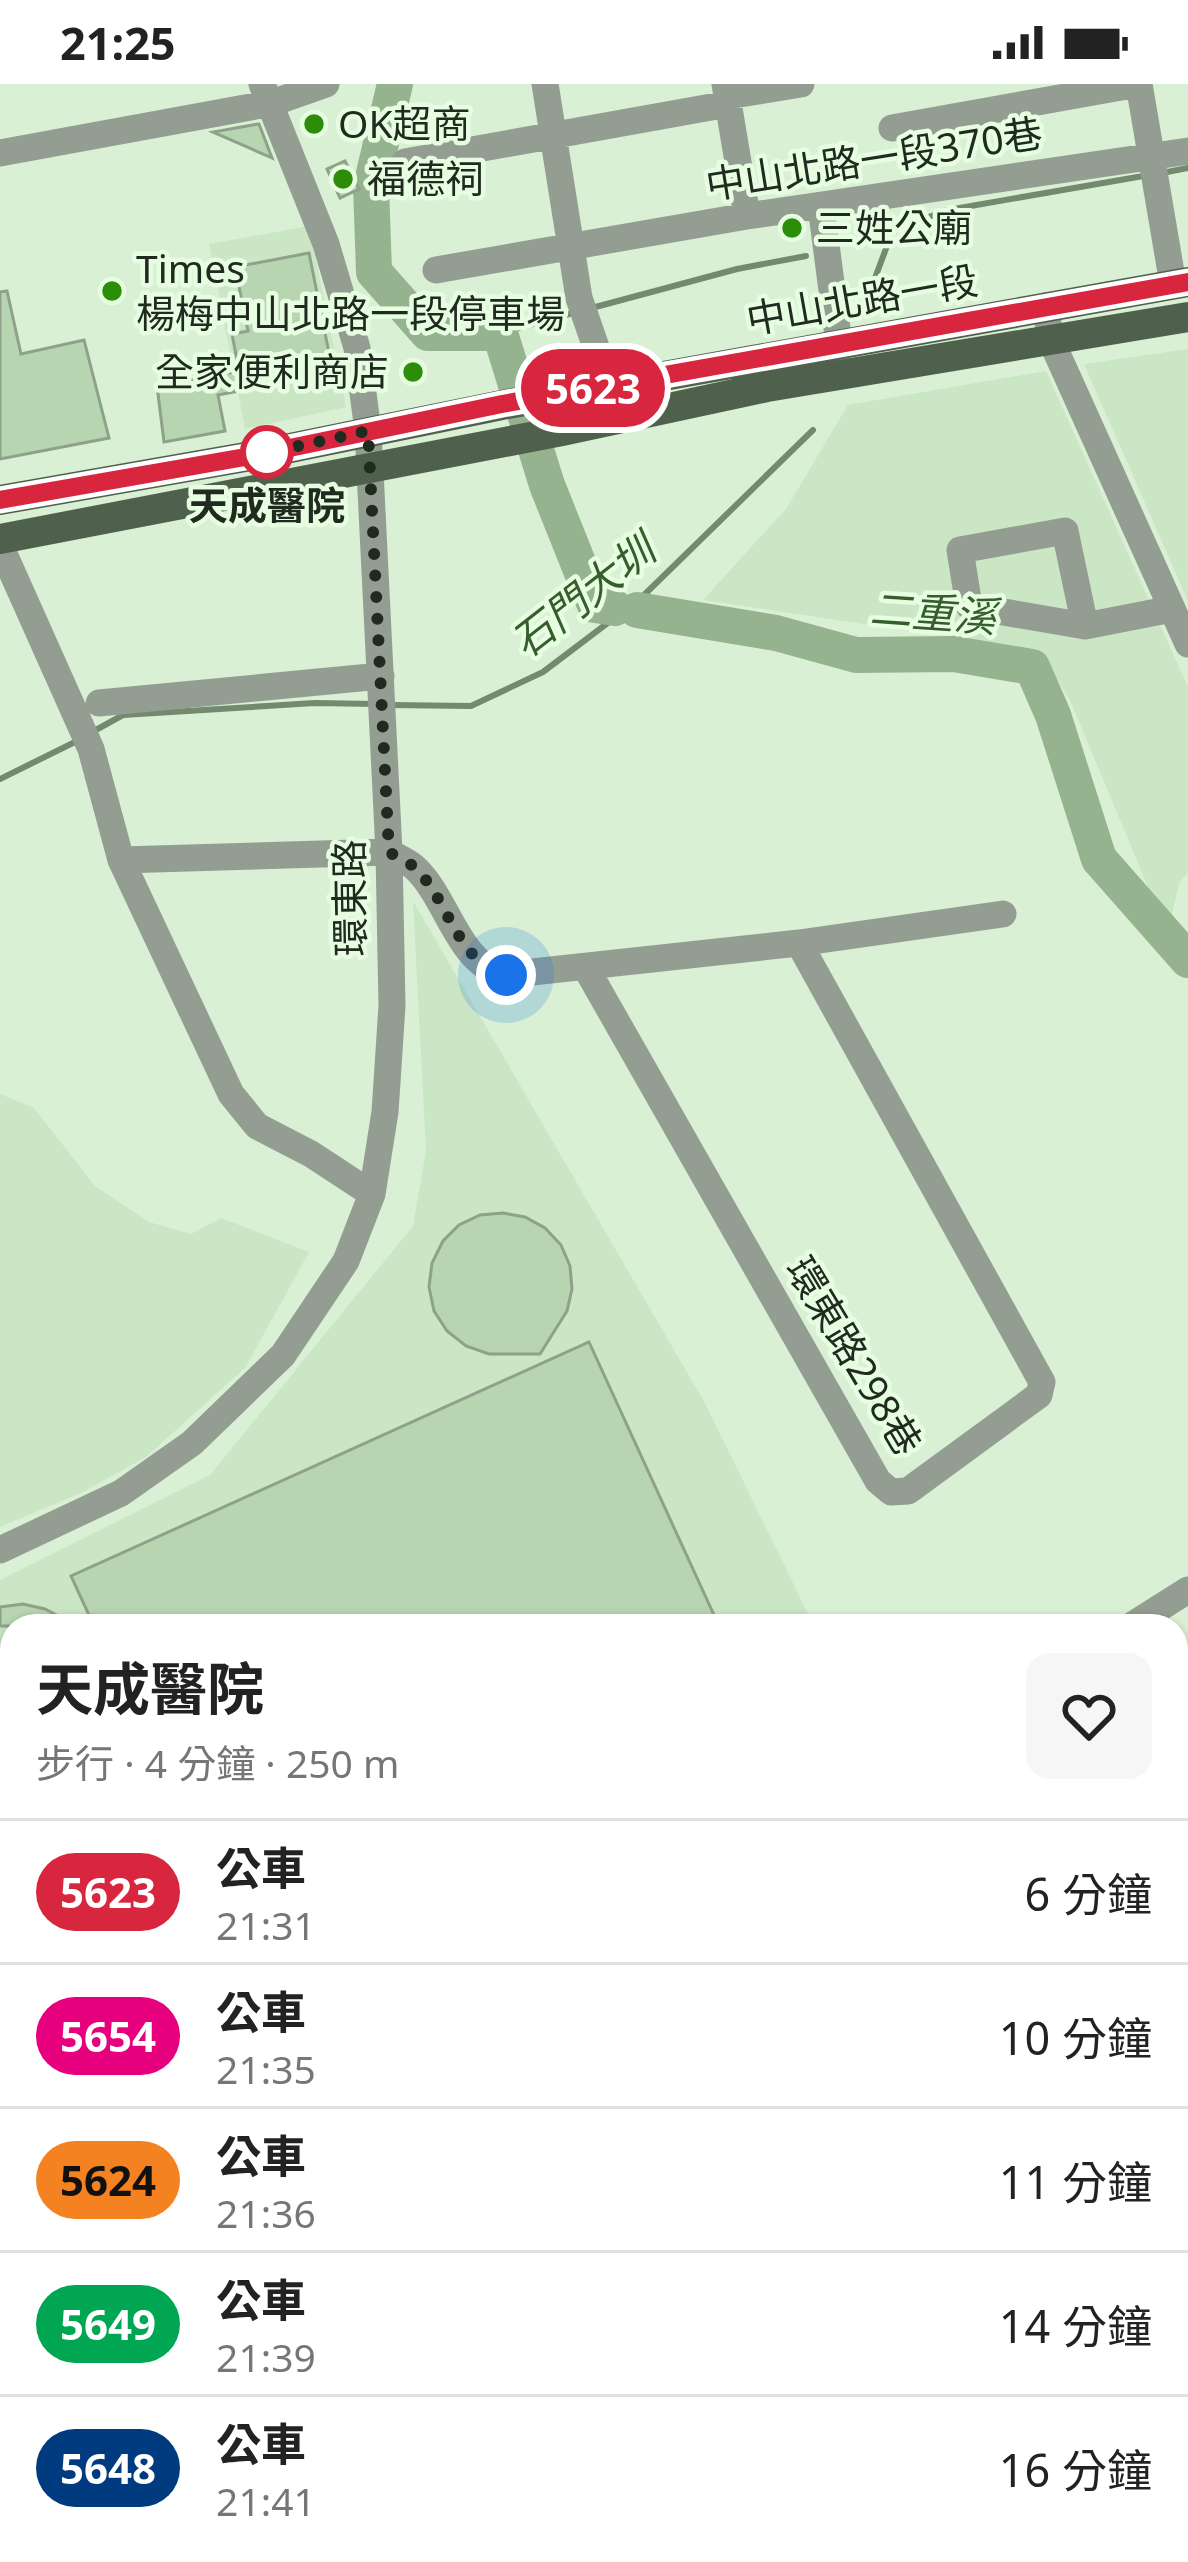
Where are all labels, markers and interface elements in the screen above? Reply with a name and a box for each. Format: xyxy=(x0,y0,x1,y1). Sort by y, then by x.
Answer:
text: 21:25 xyxy=(60,12,176,73)
place label: OK超商 xyxy=(338,96,471,149)
street label: 中山北路一段370巷 xyxy=(702,105,1046,210)
marker: OK超商 xyxy=(301,111,327,137)
place label: 福德祠 xyxy=(367,151,484,204)
marker: 福德祠 xyxy=(330,166,356,192)
place label: 三姓公廟 xyxy=(816,200,972,253)
marker: 三姓公廟 xyxy=(779,215,805,241)
place label: Times 楊梅中山北路一段停車場 xyxy=(136,241,565,339)
street label: 中山北路一段 xyxy=(742,252,982,345)
marker: Times 楊梅中山北路一段停車場 xyxy=(99,278,125,304)
place label: 全家便利商店 xyxy=(155,344,389,397)
line badge: 5623 xyxy=(509,349,677,427)
marker: 全家便利商店 xyxy=(400,359,426,385)
text: 5623 xyxy=(545,359,641,416)
marker: 天成醫院 xyxy=(242,427,292,477)
place label: 天成醫院 xyxy=(189,478,345,531)
water label: 石門大圳 xyxy=(498,517,671,669)
water label: 二重溪 xyxy=(868,579,1003,645)
street label: 環東路 xyxy=(321,839,376,957)
your location xyxy=(476,945,536,1005)
street label: 環東路298巷 xyxy=(775,1246,935,1464)
text: 天成醫院 xyxy=(36,1649,264,1727)
button: heart xyxy=(1026,1653,1152,1779)
text: 步行 · 4 分鐘 · 250 m xyxy=(36,1736,399,1789)
text: 公車 xyxy=(216,1837,306,1898)
text: 5623 xyxy=(60,1863,156,1920)
text: 6 分鐘 xyxy=(1025,1863,1152,1924)
text: 21:31 xyxy=(216,1898,316,1951)
text: 公車 xyxy=(216,1981,306,2042)
text: 5654 xyxy=(60,2007,156,2064)
text: 10 分鐘 xyxy=(999,2007,1152,2068)
text: 21:35 xyxy=(216,2042,316,2095)
text: 公車 xyxy=(216,2125,306,2186)
text: 5624 xyxy=(60,2151,156,2208)
text: 11 分鐘 xyxy=(999,2151,1152,2212)
text: 21:36 xyxy=(216,2186,316,2239)
text: 公車 xyxy=(216,2269,306,2330)
text: 5649 xyxy=(60,2295,156,2352)
text: 14 分鐘 xyxy=(999,2295,1152,2356)
text: 21:39 xyxy=(216,2330,316,2383)
text: 公車 xyxy=(216,2413,306,2474)
text: 5648 xyxy=(60,2439,156,2496)
text: 16 分鐘 xyxy=(999,2439,1152,2500)
text: 21:41 xyxy=(216,2474,316,2527)

